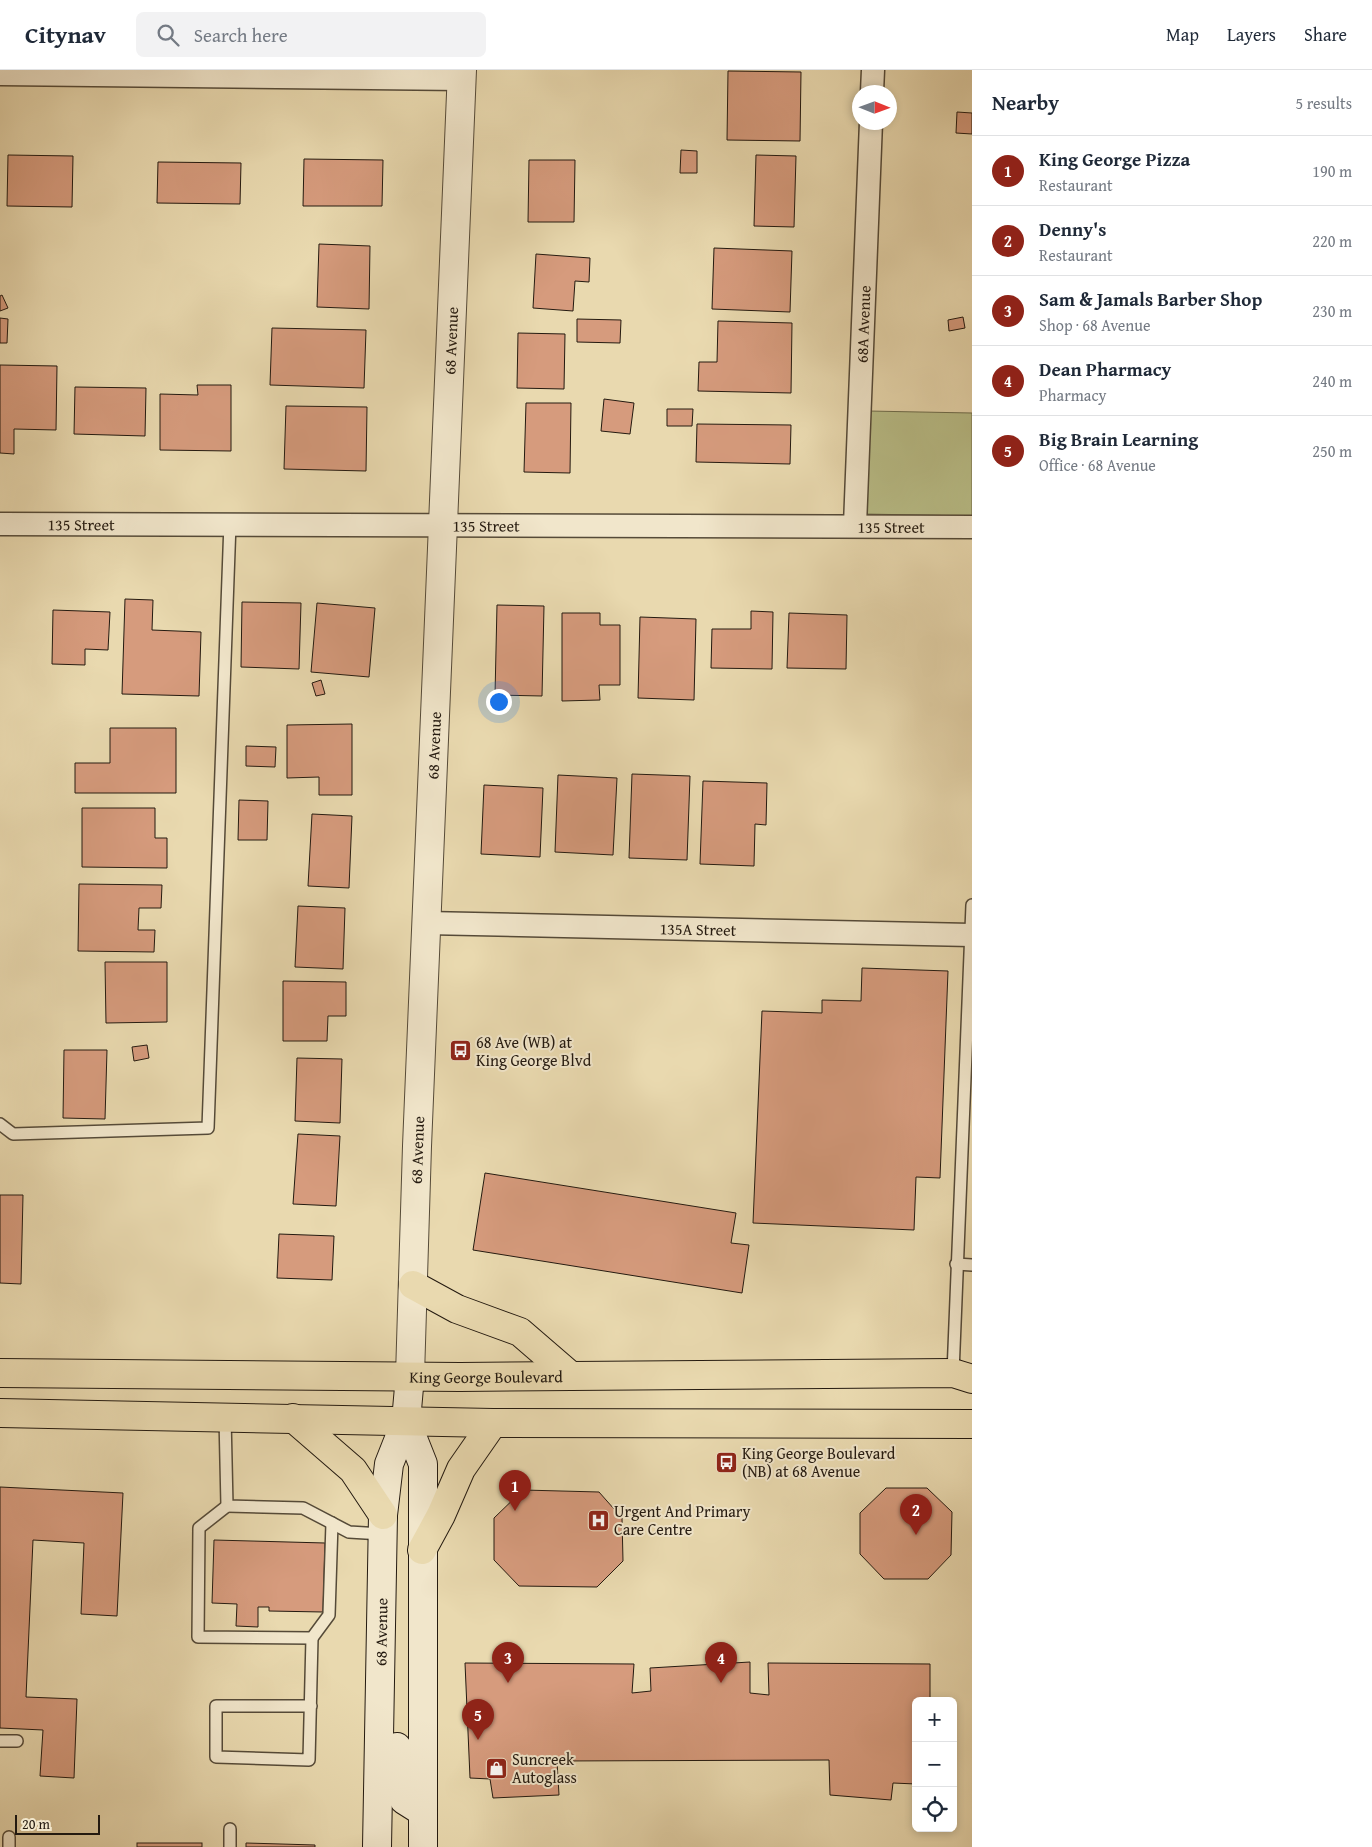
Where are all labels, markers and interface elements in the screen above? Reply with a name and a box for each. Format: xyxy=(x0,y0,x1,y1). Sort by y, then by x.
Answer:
search box xyxy=(136,12,486,57)
text: Citynav xyxy=(25,17,106,52)
icon: search xyxy=(154,21,182,49)
text: Search here xyxy=(194,21,288,49)
text: Map xyxy=(1166,21,1199,48)
text: Layers xyxy=(1227,21,1276,48)
text: Share xyxy=(1304,21,1347,48)
north arrow xyxy=(852,85,897,130)
text: Nearby xyxy=(992,87,1059,118)
text: 5 results xyxy=(1295,91,1352,115)
text: King George Pizza xyxy=(1039,145,1190,173)
text: 1 xyxy=(1004,159,1012,183)
text: 190 m xyxy=(1312,159,1352,183)
text: Restaurant xyxy=(1039,173,1113,197)
text: Denny's xyxy=(1039,215,1106,243)
text: 2 xyxy=(1004,229,1012,253)
text: 220 m xyxy=(1312,229,1352,253)
text: Restaurant xyxy=(1039,243,1113,267)
street label: 68A Avenue xyxy=(849,285,877,364)
text: Sam & Jamals Barber Shop xyxy=(1039,285,1262,313)
text: 3 xyxy=(1004,299,1012,323)
text: 230 m xyxy=(1312,299,1352,323)
street label: 68 Avenue xyxy=(437,306,464,375)
text: Shop · 68 Avenue xyxy=(1039,313,1150,337)
text: Dean Pharmacy xyxy=(1039,355,1171,383)
text: 4 xyxy=(1004,369,1012,393)
text: 240 m xyxy=(1312,369,1352,393)
text: Pharmacy xyxy=(1039,383,1106,407)
text: Big Brain Learning xyxy=(1039,425,1198,453)
text: 5 xyxy=(1004,439,1012,463)
text: 250 m xyxy=(1312,439,1352,463)
text: Office · 68 Avenue xyxy=(1039,453,1156,477)
street label: 135 Street xyxy=(47,512,115,536)
street label: 135 Street xyxy=(452,513,520,538)
street label: 135 Street xyxy=(857,515,925,539)
your location xyxy=(486,689,512,715)
street label: 68 Avenue xyxy=(420,711,447,780)
street label: 135A Street xyxy=(659,916,737,942)
place label: 68 Ave (WB) at King George Blvd xyxy=(476,1030,592,1072)
bus stop icon: 68 Ave (WB) at King George Blvd xyxy=(448,1039,472,1063)
street label: 68 Avenue xyxy=(404,1116,430,1185)
street label: King George Boulevard xyxy=(409,1364,563,1389)
place label: King George Boulevard (NB) at 68 Avenue xyxy=(742,1441,896,1483)
bus stop icon: King George Boulevard (NB) at 68 Avenue xyxy=(714,1450,738,1474)
pin: 1 xyxy=(499,1470,531,1511)
pin: 2 xyxy=(900,1494,932,1535)
place label: Urgent And Primary Care Centre xyxy=(614,1499,750,1541)
hospital icon: Urgent And Primary Care Centre xyxy=(586,1508,610,1532)
street label: 68 Avenue xyxy=(368,1598,393,1666)
pin: 3 xyxy=(492,1642,524,1683)
pin: 4 xyxy=(705,1642,737,1683)
map controls xyxy=(912,1697,957,1832)
button: + xyxy=(912,1697,957,1742)
pin: 5 xyxy=(462,1699,494,1740)
button: − xyxy=(912,1742,957,1787)
place label: Suncreek Autoglass xyxy=(512,1747,577,1789)
shop icon: Suncreek Autoglass xyxy=(484,1756,508,1780)
button: locate xyxy=(912,1787,957,1832)
scale bar xyxy=(15,1812,100,1835)
text: 20 m xyxy=(22,1814,50,1834)

